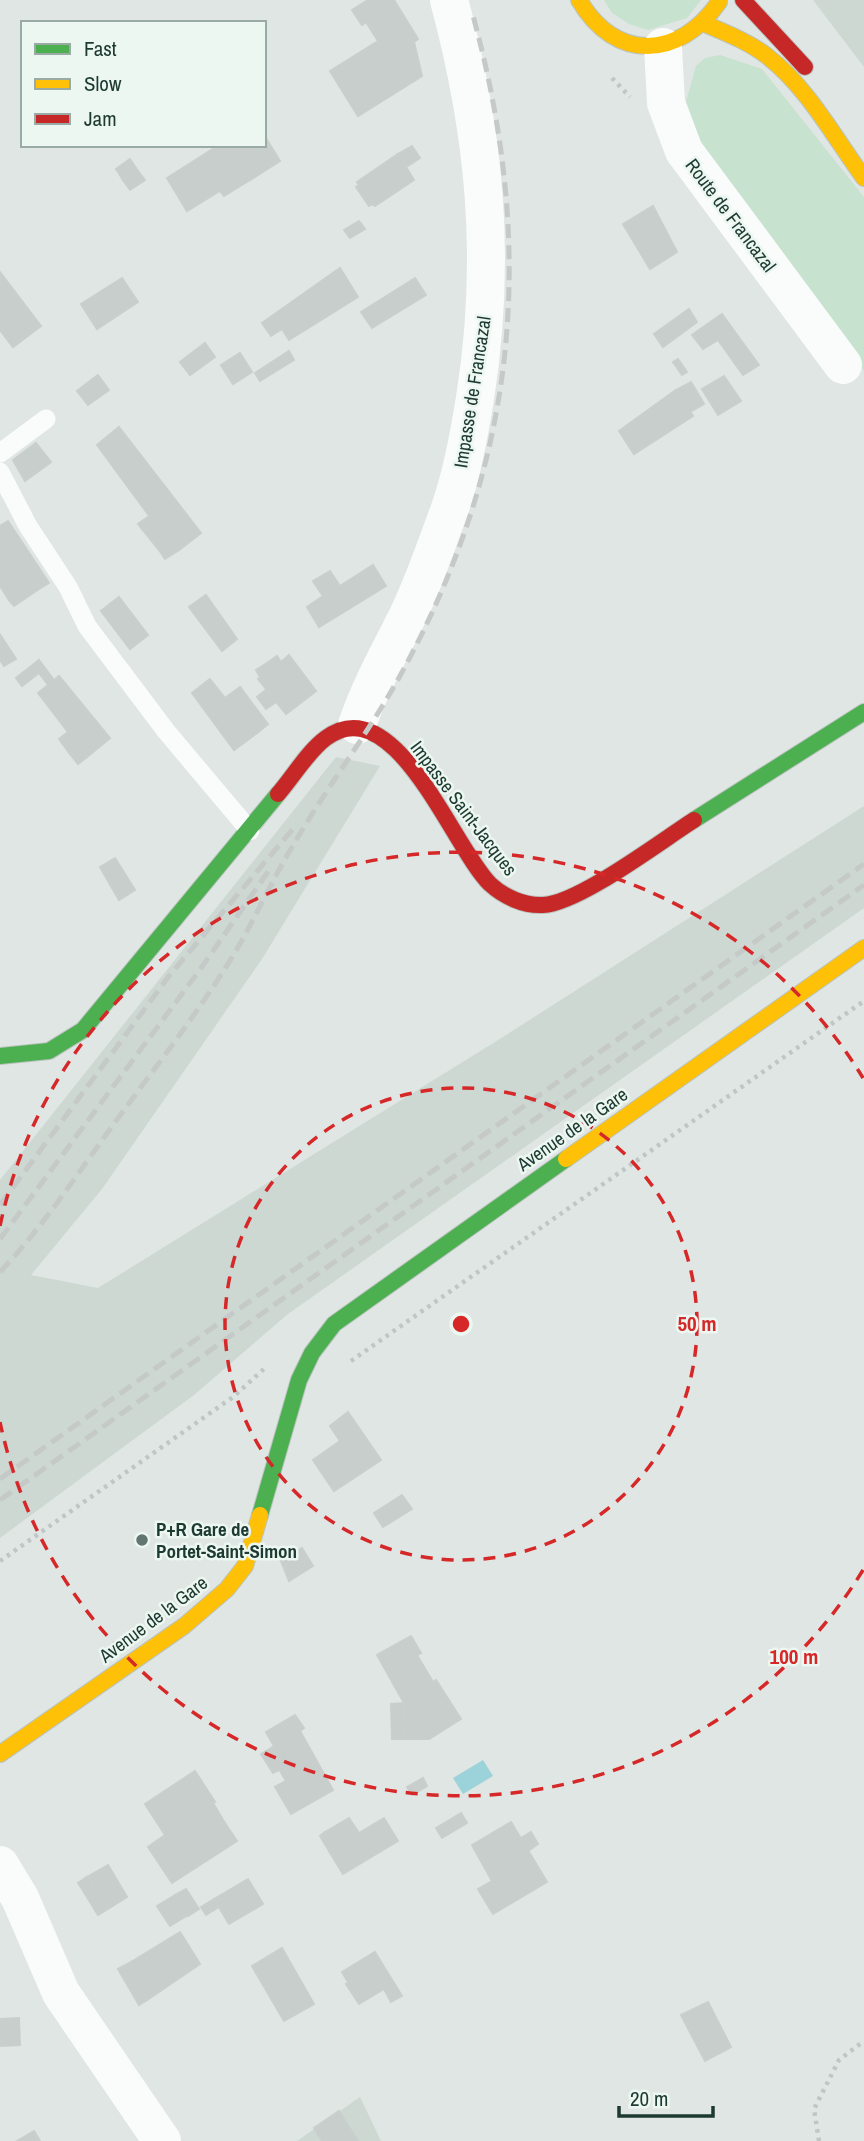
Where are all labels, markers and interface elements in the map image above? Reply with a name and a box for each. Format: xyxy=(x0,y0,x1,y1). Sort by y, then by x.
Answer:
legend xyxy=(21,21,266,147)
text: Fast xyxy=(84,34,117,63)
text: Slow xyxy=(84,69,122,98)
text: Jam xyxy=(84,104,117,133)
street label: Route de Francazal xyxy=(680,153,782,277)
street label: Impasse de Francazal xyxy=(447,314,497,470)
street label: Impasse Saint-Jacques xyxy=(405,735,523,881)
street label: Avenue de la Gare xyxy=(511,1081,633,1177)
text: 50 m xyxy=(677,1309,717,1338)
centre of rings xyxy=(449,1312,473,1336)
place label: P+R Gare de Portet-Saint-Simon xyxy=(156,1516,297,1564)
marker: P+R Gare de Portet-Saint-Simon xyxy=(134,1532,150,1548)
street label: Avenue de la Gare xyxy=(93,1570,213,1669)
text: 100 m xyxy=(770,1642,818,1671)
scale bar xyxy=(619,2074,714,2118)
text: 20 m xyxy=(630,2084,668,2113)

